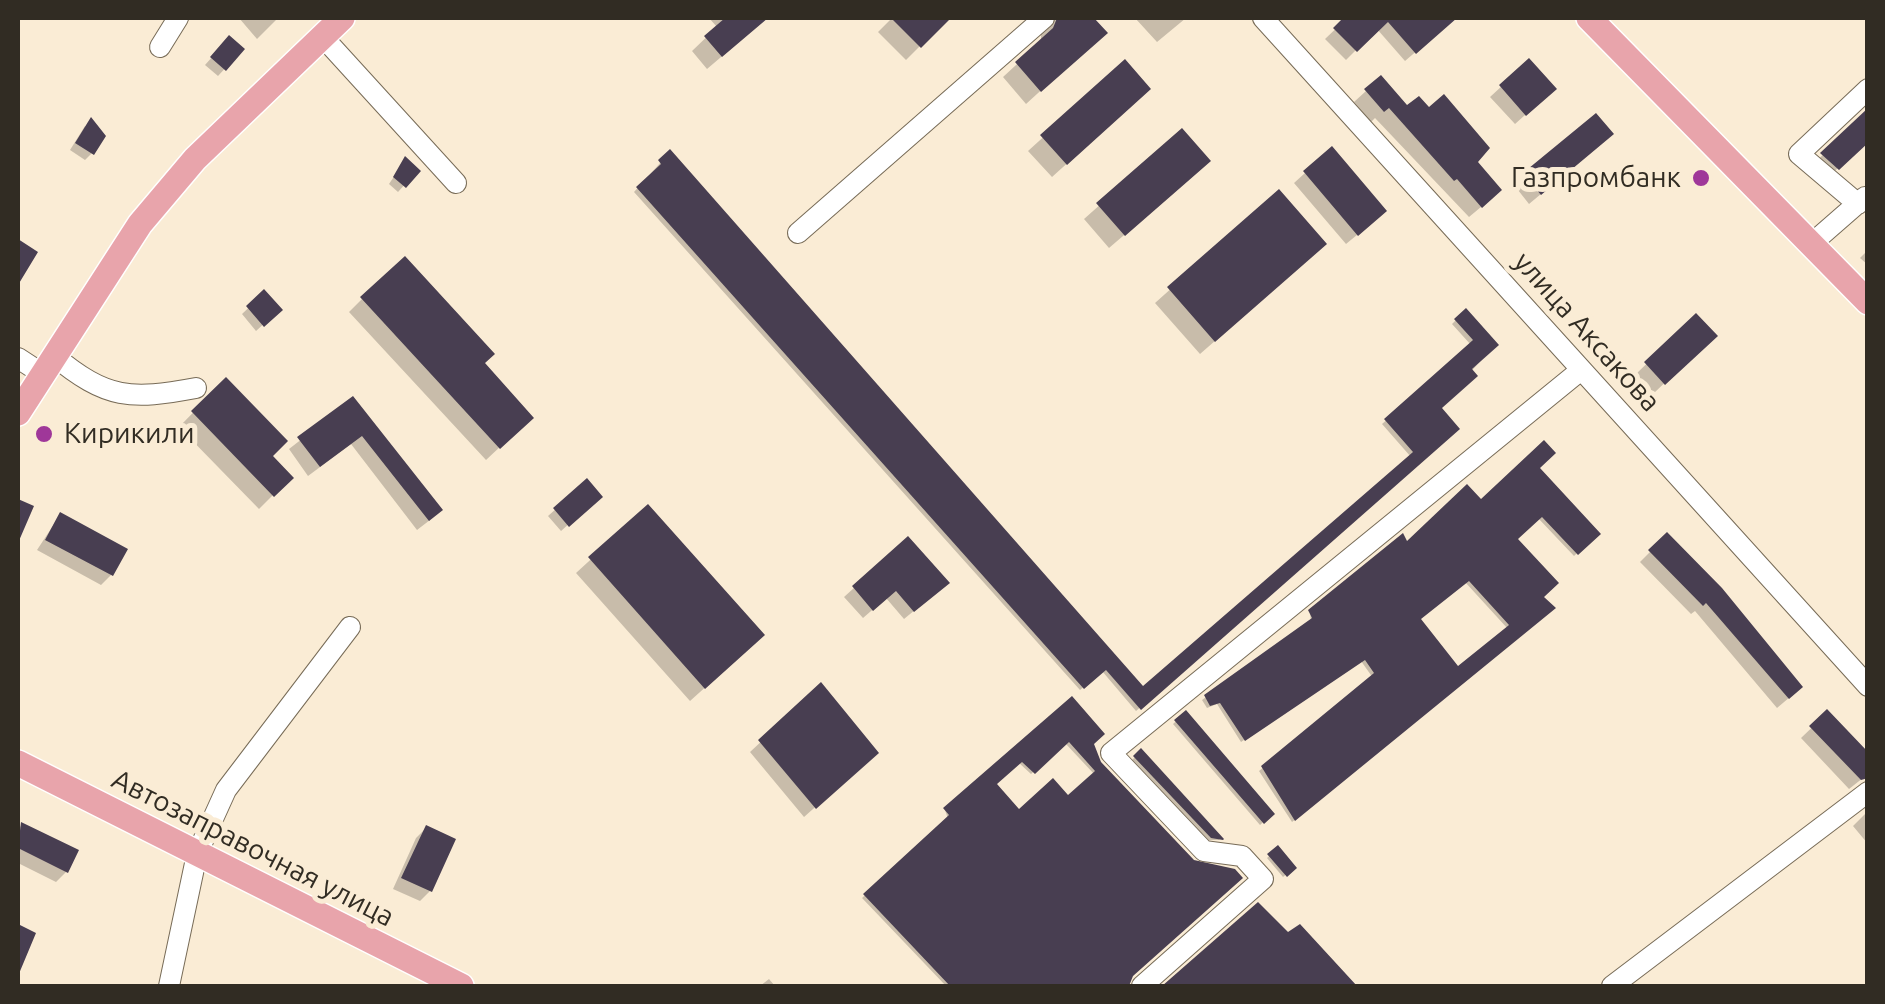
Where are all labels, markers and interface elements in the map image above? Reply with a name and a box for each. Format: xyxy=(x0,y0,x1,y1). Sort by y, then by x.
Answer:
place label: Газпромбанк xyxy=(1511,161,1681,195)
marker: Газпромбанк xyxy=(1690,167,1712,189)
street label: улица Аксакова xyxy=(1507,245,1667,419)
place label: Кирикили xyxy=(64,417,195,451)
marker: Кирикили xyxy=(33,423,55,445)
street label: Автозаправочная улица xyxy=(106,762,400,934)

